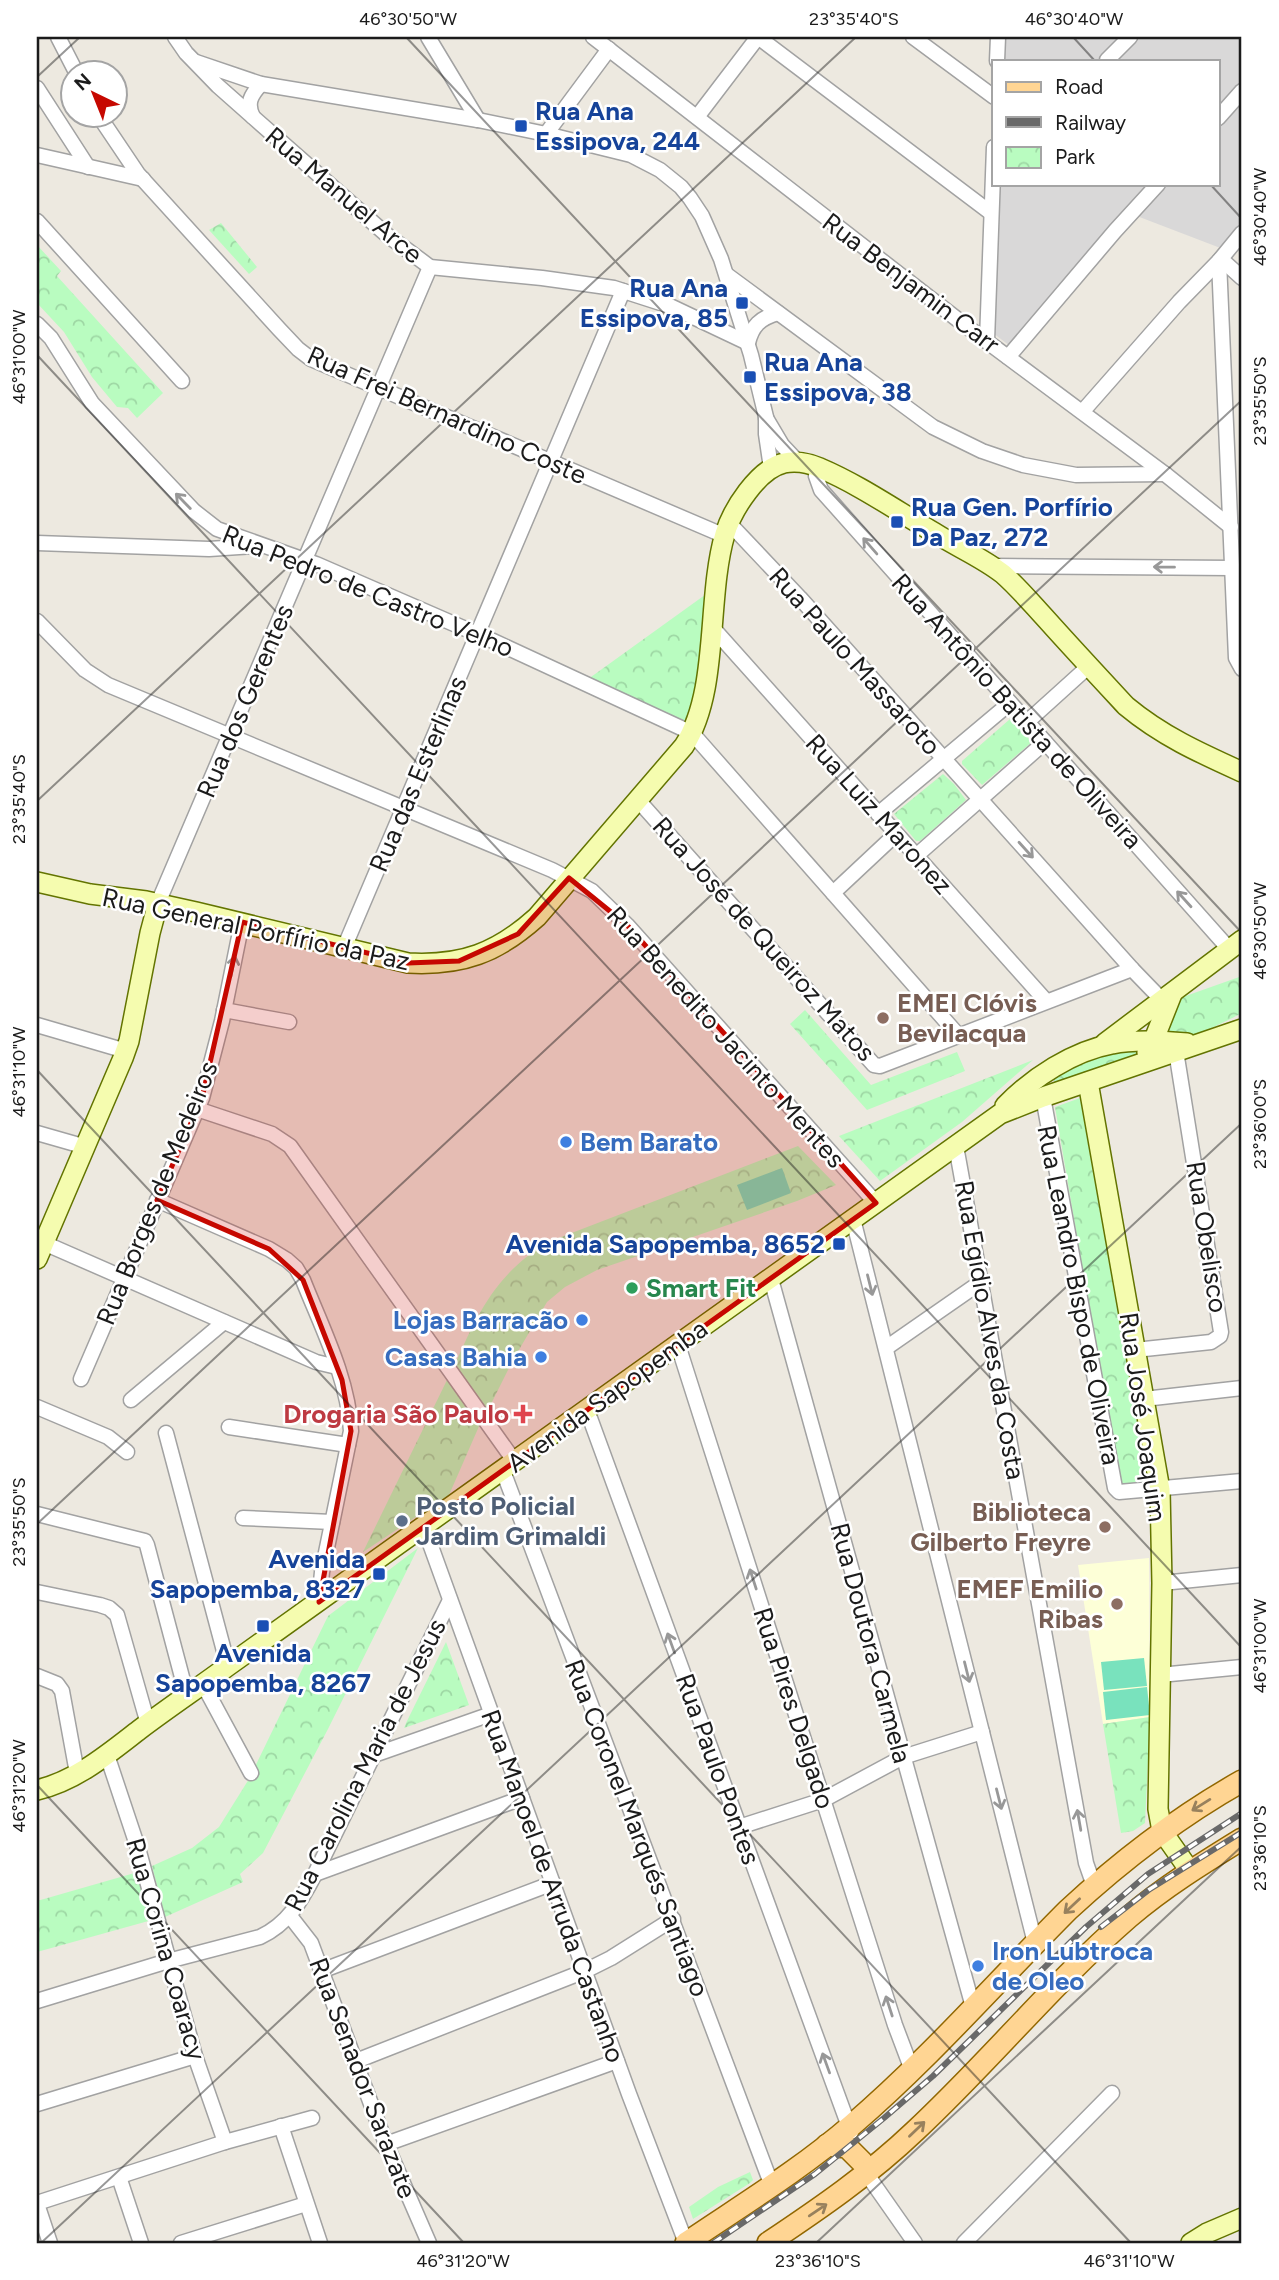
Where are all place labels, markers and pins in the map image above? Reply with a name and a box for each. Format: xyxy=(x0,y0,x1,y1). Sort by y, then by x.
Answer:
place label: Rua Ana Essipova, 244 xyxy=(535,95,700,157)
marker: Rua Ana Essipova, 244 xyxy=(513,118,529,134)
place label: Rua Ana Essipova, 85 xyxy=(580,272,728,334)
marker: Rua Ana Essipova, 85 xyxy=(734,295,750,311)
place label: Rua Ana Essipova, 38 xyxy=(764,346,912,408)
marker: Rua Ana Essipova, 38 xyxy=(742,369,758,385)
place label: Rua Gen. Porfírio Da Paz, 272 xyxy=(911,491,1113,553)
marker: Rua Gen. Porfírio Da Paz, 272 xyxy=(889,514,905,530)
place label: EMEI Clóvis Bevilacqua xyxy=(897,987,1037,1049)
marker: EMEI Clóvis Bevilacqua xyxy=(875,1010,891,1026)
place label: Bem Barato xyxy=(580,1126,718,1158)
marker: Bem Barato xyxy=(558,1134,574,1150)
place label: Avenida Sapopemba, 8652 xyxy=(506,1228,825,1260)
marker: Avenida Sapopemba, 8652 xyxy=(831,1236,847,1252)
place label: Smart Fit xyxy=(646,1272,756,1304)
marker: Smart Fit xyxy=(624,1280,640,1296)
place label: Lojas Barracão xyxy=(393,1304,568,1336)
marker: Lojas Barracão xyxy=(574,1312,590,1328)
place label: Casas Bahia xyxy=(385,1341,527,1373)
marker: Casas Bahia xyxy=(533,1349,549,1365)
place label: Drogaria São Paulo xyxy=(283,1398,509,1430)
marker: Drogaria São Paulo xyxy=(515,1406,531,1422)
place label: Posto Policial Jardim Grimaldi xyxy=(416,1490,606,1552)
place label: Biblioteca Gilberto Freyre xyxy=(910,1496,1091,1558)
marker: Posto Policial Jardim Grimaldi xyxy=(394,1513,410,1529)
marker: Biblioteca Gilberto Freyre xyxy=(1097,1519,1113,1535)
place label: Avenida Sapopemba, 8327 xyxy=(150,1543,365,1605)
marker: Avenida Sapopemba, 8327 xyxy=(371,1566,387,1582)
place label: EMEF Emilio Ribas xyxy=(956,1573,1103,1635)
marker: EMEF Emilio Ribas xyxy=(1109,1596,1125,1612)
marker: Avenida Sapopemba, 8267 xyxy=(255,1618,271,1634)
place label: Avenida Sapopemba, 8267 xyxy=(155,1637,371,1699)
place label: Iron Lubtroca de Oleo xyxy=(992,1935,1153,1997)
marker: Iron Lubtroca de Oleo xyxy=(970,1958,986,1974)

